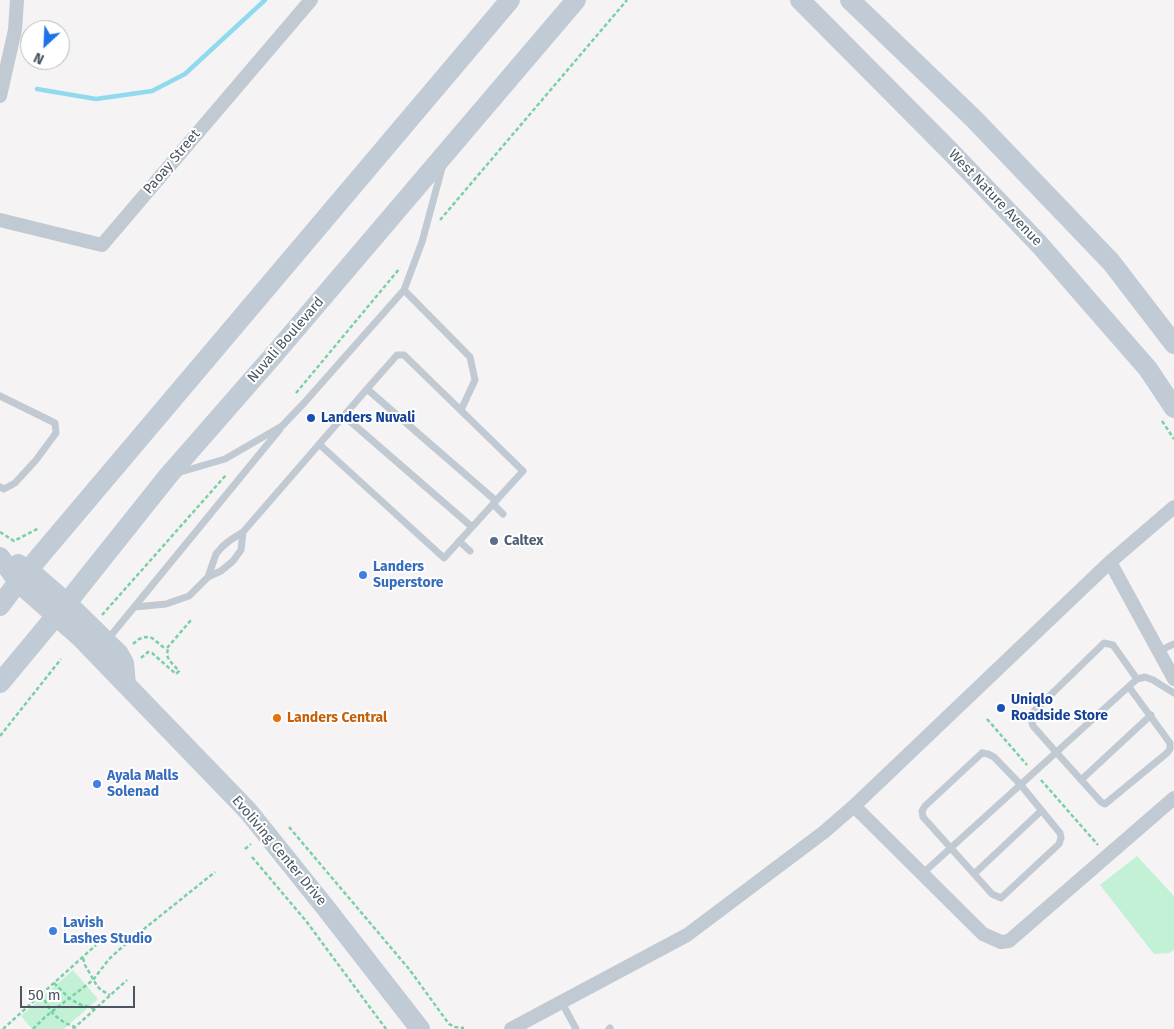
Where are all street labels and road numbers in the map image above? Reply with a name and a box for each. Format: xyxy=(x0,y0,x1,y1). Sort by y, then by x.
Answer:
street label: Paoay Street xyxy=(140,126,204,198)
street label: West Nature Avenue xyxy=(945,146,1045,250)
street label: Nuvali Boulevard xyxy=(244,294,328,386)
street label: Evoliving Center Drive xyxy=(228,793,330,909)

